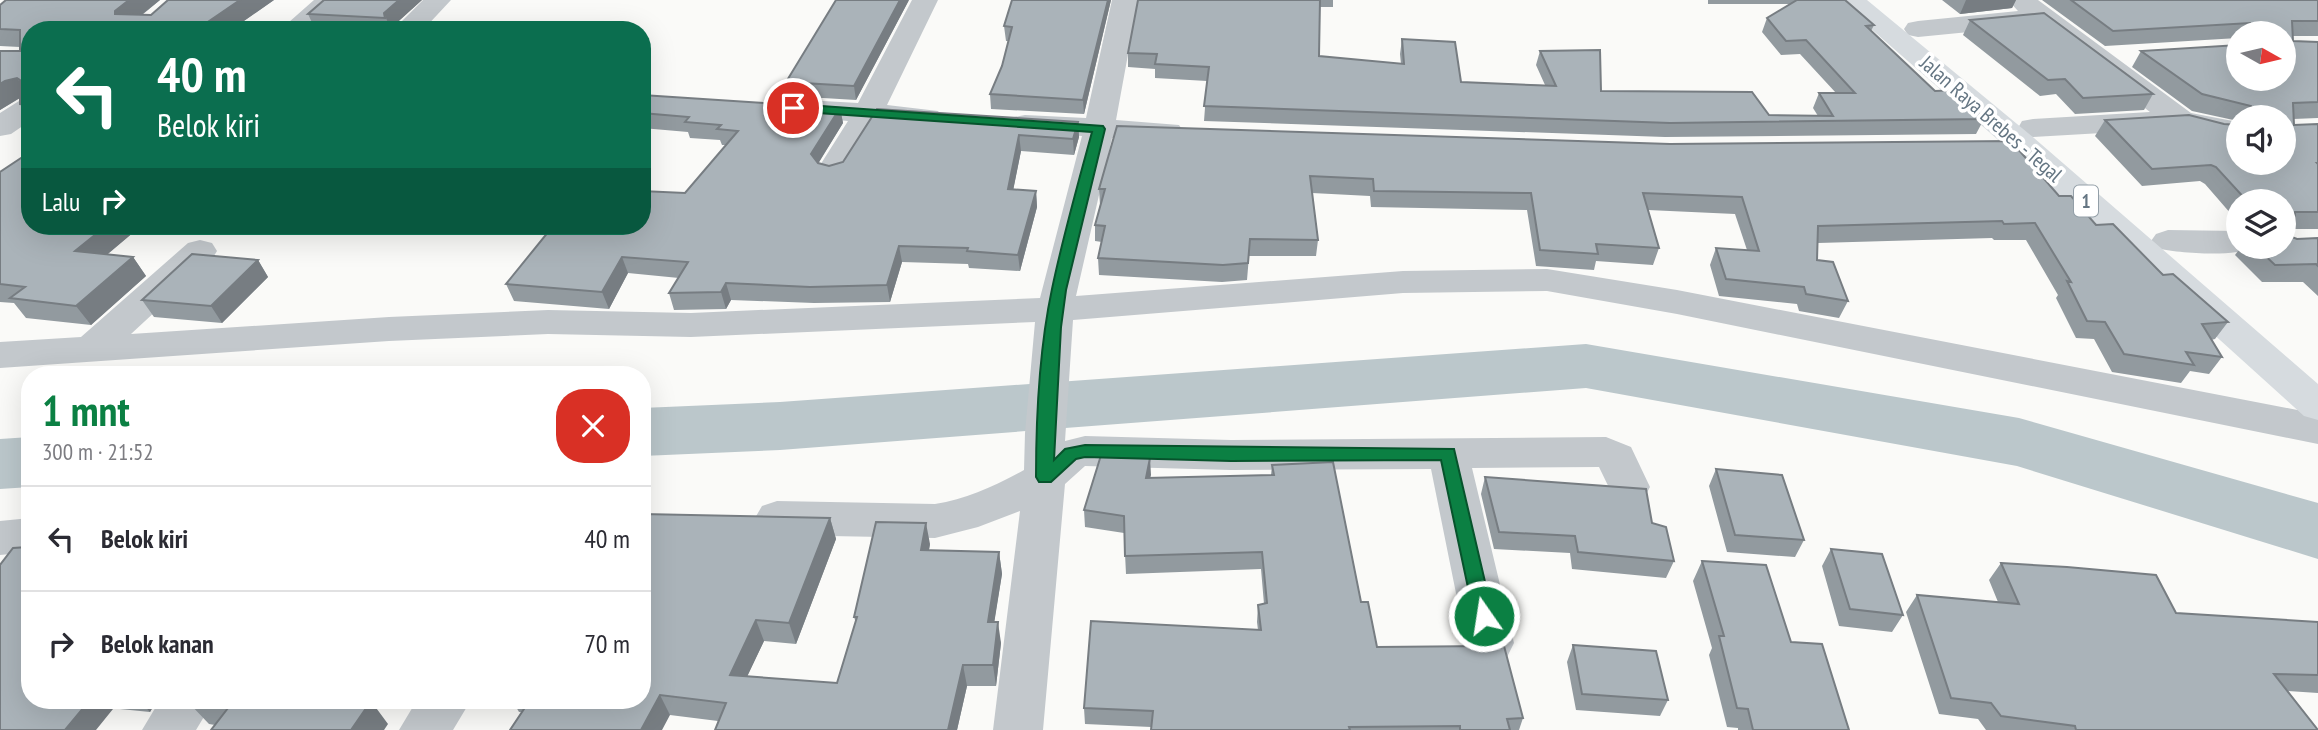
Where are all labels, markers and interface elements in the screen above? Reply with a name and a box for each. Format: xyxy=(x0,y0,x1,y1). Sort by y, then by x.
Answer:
north arrow xyxy=(2226,21,2296,91)
map controls xyxy=(2226,21,2296,259)
text: 40 m xyxy=(157,42,246,106)
icon: left xyxy=(42,49,133,140)
street label: Jalan Raya Brebes - Tegal xyxy=(1914,49,2068,188)
pin xyxy=(763,78,823,138)
icon: arrive xyxy=(774,89,812,127)
text: Belok kiri xyxy=(157,104,260,146)
button: sound xyxy=(2226,105,2296,175)
icon: right xyxy=(94,182,132,220)
text: Lalu xyxy=(42,185,80,218)
road number: 1 xyxy=(2074,186,2098,216)
button: layers xyxy=(2226,189,2296,259)
text: 1 mnt xyxy=(42,383,130,438)
button: close xyxy=(556,389,630,463)
text: 300 m · 21:52 xyxy=(42,437,154,466)
icon: left xyxy=(42,520,80,558)
text: Belok kiri xyxy=(101,522,188,555)
text: 40 m xyxy=(584,522,630,555)
position arrow xyxy=(1447,579,1521,653)
icon: right xyxy=(42,625,80,663)
text: Belok kanan xyxy=(101,627,214,660)
text: 70 m xyxy=(584,627,630,660)

